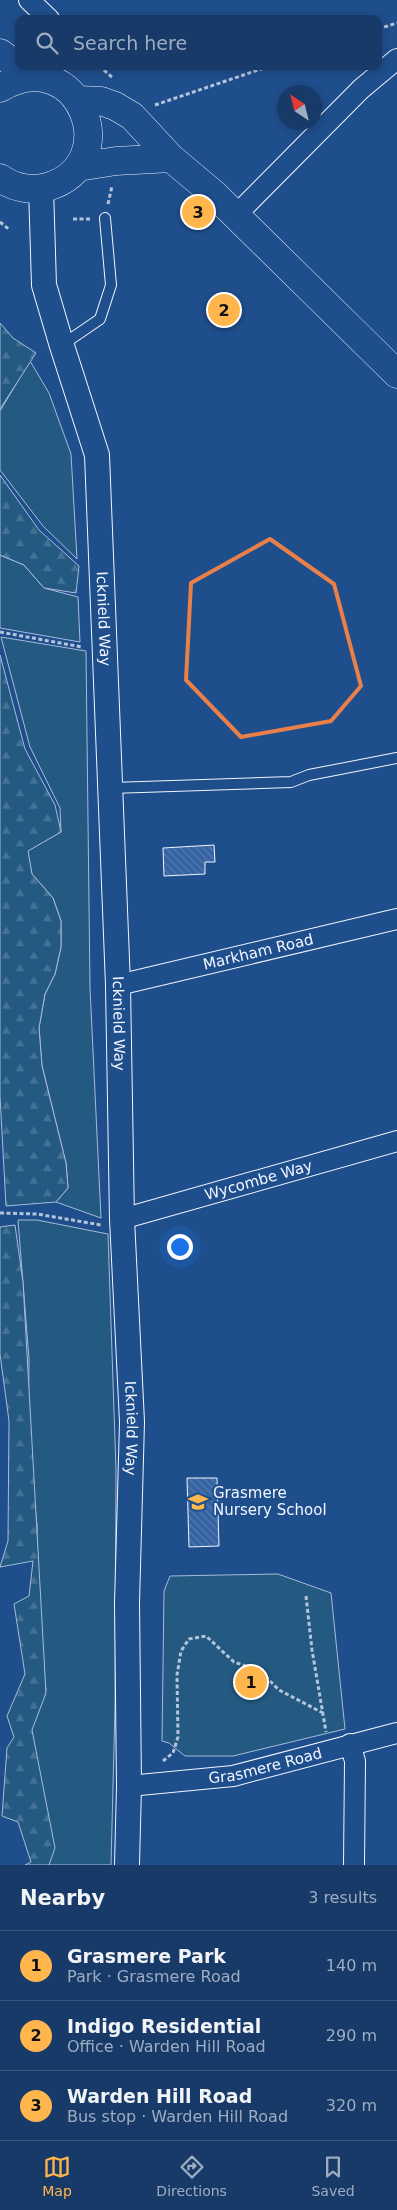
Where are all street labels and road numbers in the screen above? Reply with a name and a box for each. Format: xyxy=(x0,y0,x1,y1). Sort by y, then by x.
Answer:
street label: Icknield Way xyxy=(93,571,114,667)
street label: Markham Road xyxy=(201,930,315,974)
street label: Icknield Way xyxy=(109,976,128,1071)
street label: Wycombe Way xyxy=(203,1156,315,1204)
street label: Icknield Way xyxy=(121,1380,141,1476)
street label: Grasmere Road xyxy=(208,1744,324,1787)

